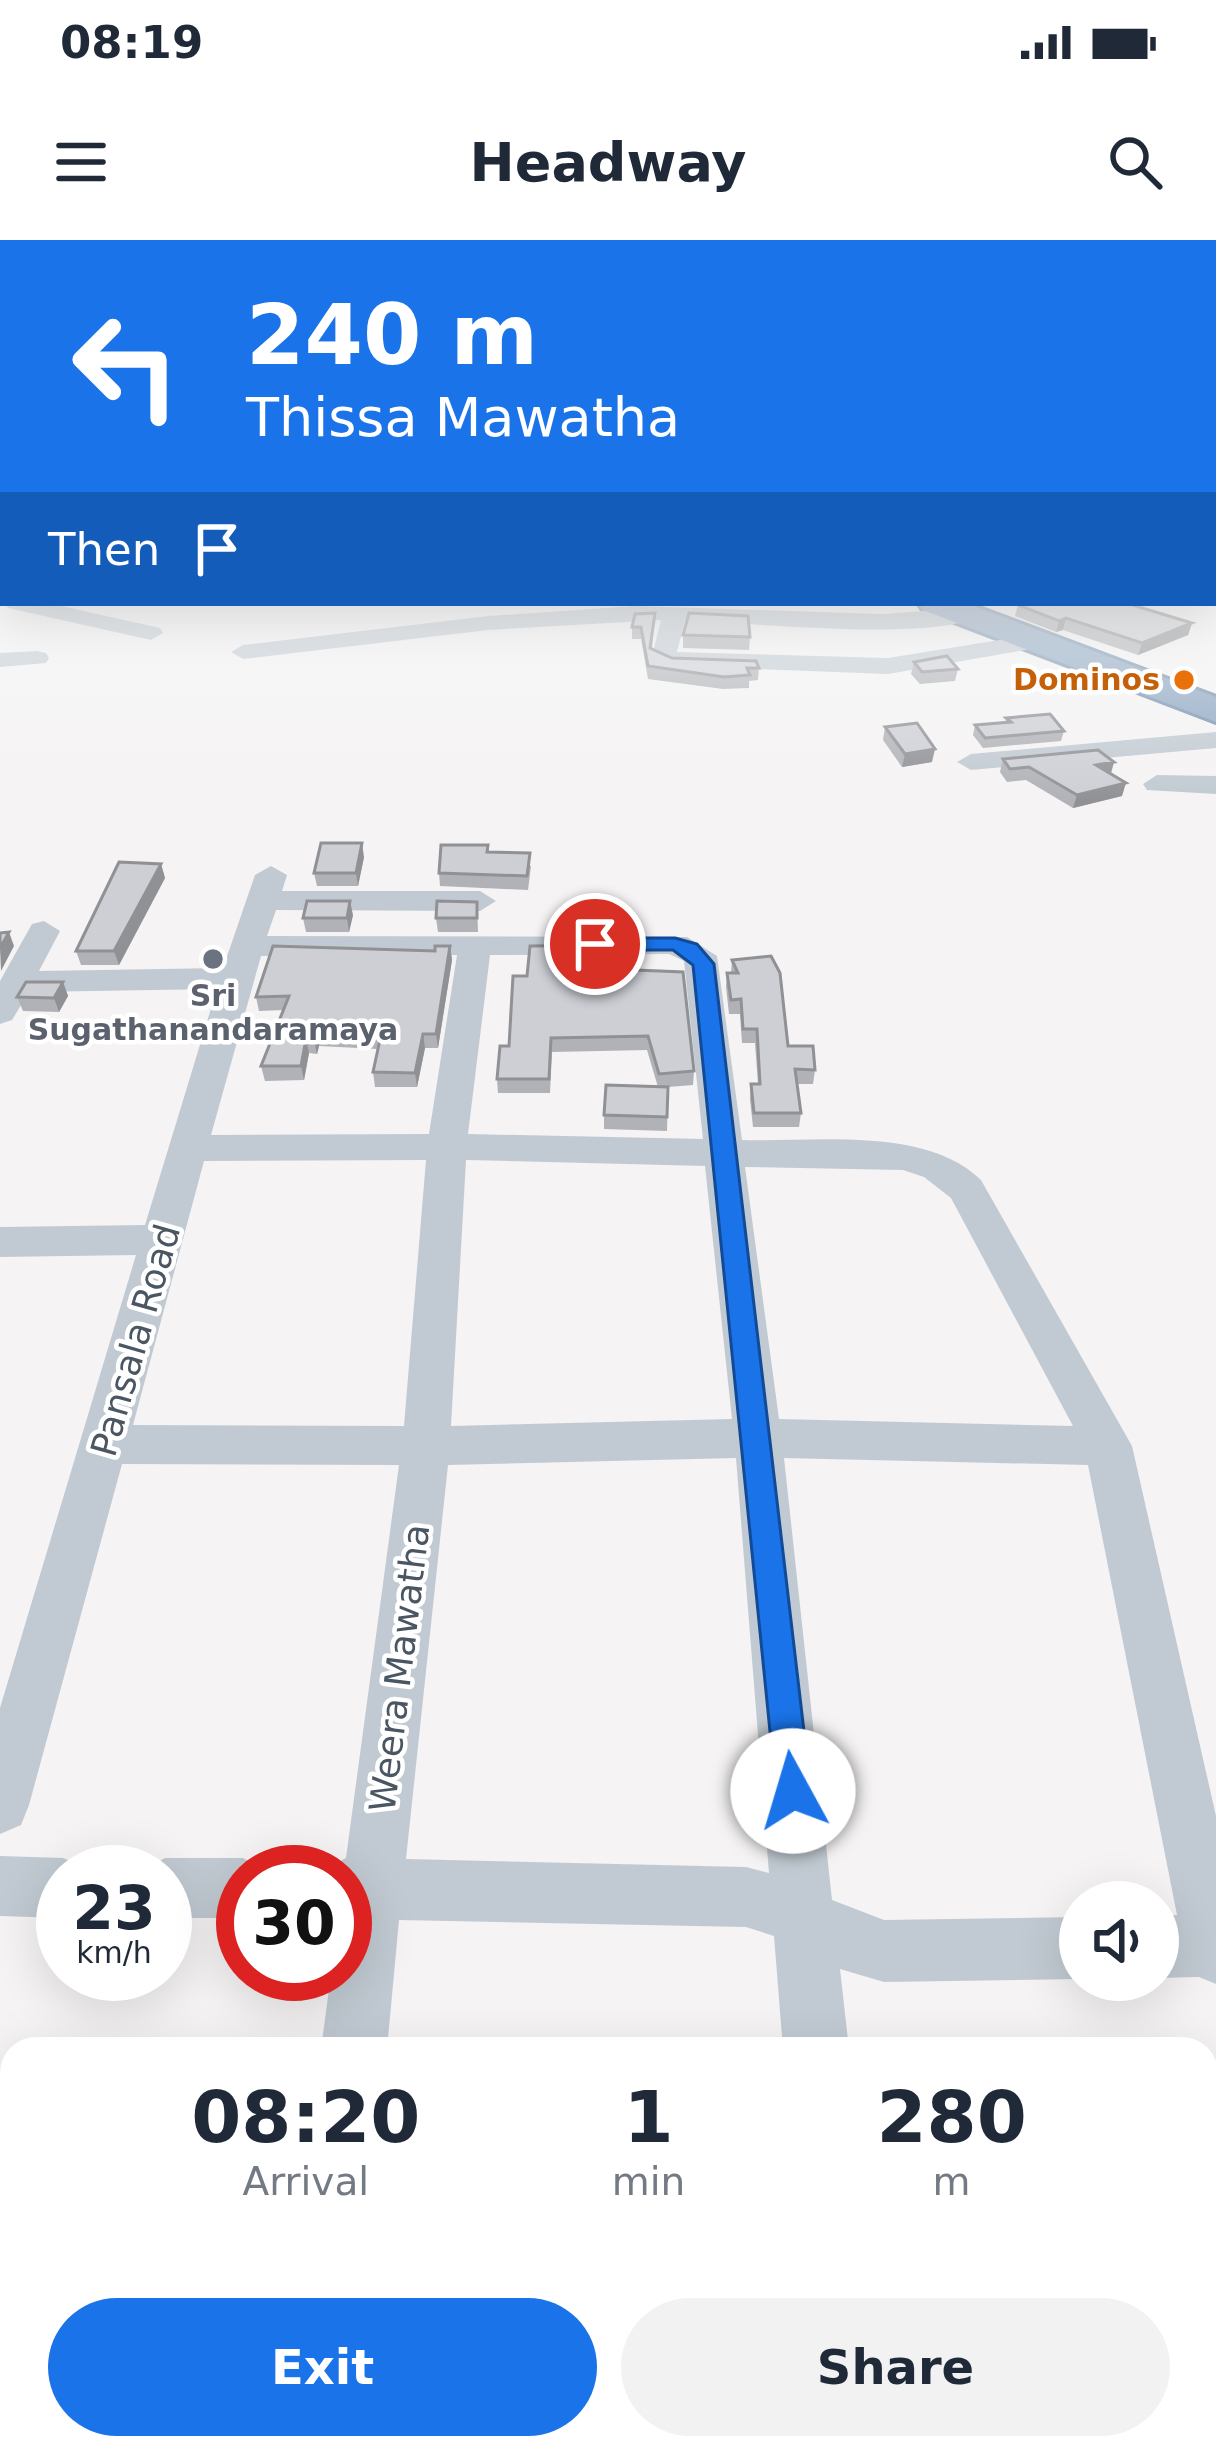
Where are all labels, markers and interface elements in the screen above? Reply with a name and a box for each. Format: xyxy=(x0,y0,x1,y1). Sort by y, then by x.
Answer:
text: 08:19 xyxy=(60,16,203,69)
icon: menu xyxy=(48,129,114,195)
icon: search xyxy=(1102,129,1168,195)
text: Headway xyxy=(470,131,746,194)
text: 240 m xyxy=(246,286,538,384)
icon: left xyxy=(48,288,204,444)
text: Thissa Mawatha xyxy=(246,386,680,449)
icon: arrive xyxy=(184,516,250,582)
text: Then xyxy=(48,523,160,576)
place label: Dominos xyxy=(1013,662,1160,697)
marker: Dominos xyxy=(1171,667,1197,693)
pin xyxy=(544,893,646,995)
icon: arrive xyxy=(562,911,628,977)
marker: Sri Sugathanandaramaya xyxy=(200,946,226,972)
place label: Sri Sugathanandaramaya xyxy=(28,978,398,1047)
street label: Pansala Road xyxy=(83,1219,188,1461)
street label: Weera Mawatha xyxy=(361,1522,437,1814)
position arrow xyxy=(730,1728,856,1854)
speed limit sign: 30 xyxy=(216,1845,372,2001)
text: 23 xyxy=(72,1873,156,1943)
map controls xyxy=(1059,1881,1179,2001)
button: sound xyxy=(1059,1881,1179,2001)
text: km/h xyxy=(76,1935,152,1970)
text: 08:20 xyxy=(191,2075,420,2159)
text: 1 xyxy=(623,2075,673,2159)
text: 280 xyxy=(876,2075,1027,2159)
text: Arrival xyxy=(242,2159,369,2204)
text: min xyxy=(612,2159,685,2204)
text: m xyxy=(933,2159,971,2204)
button: Exit xyxy=(48,2298,597,2436)
button: Share xyxy=(621,2298,1170,2436)

